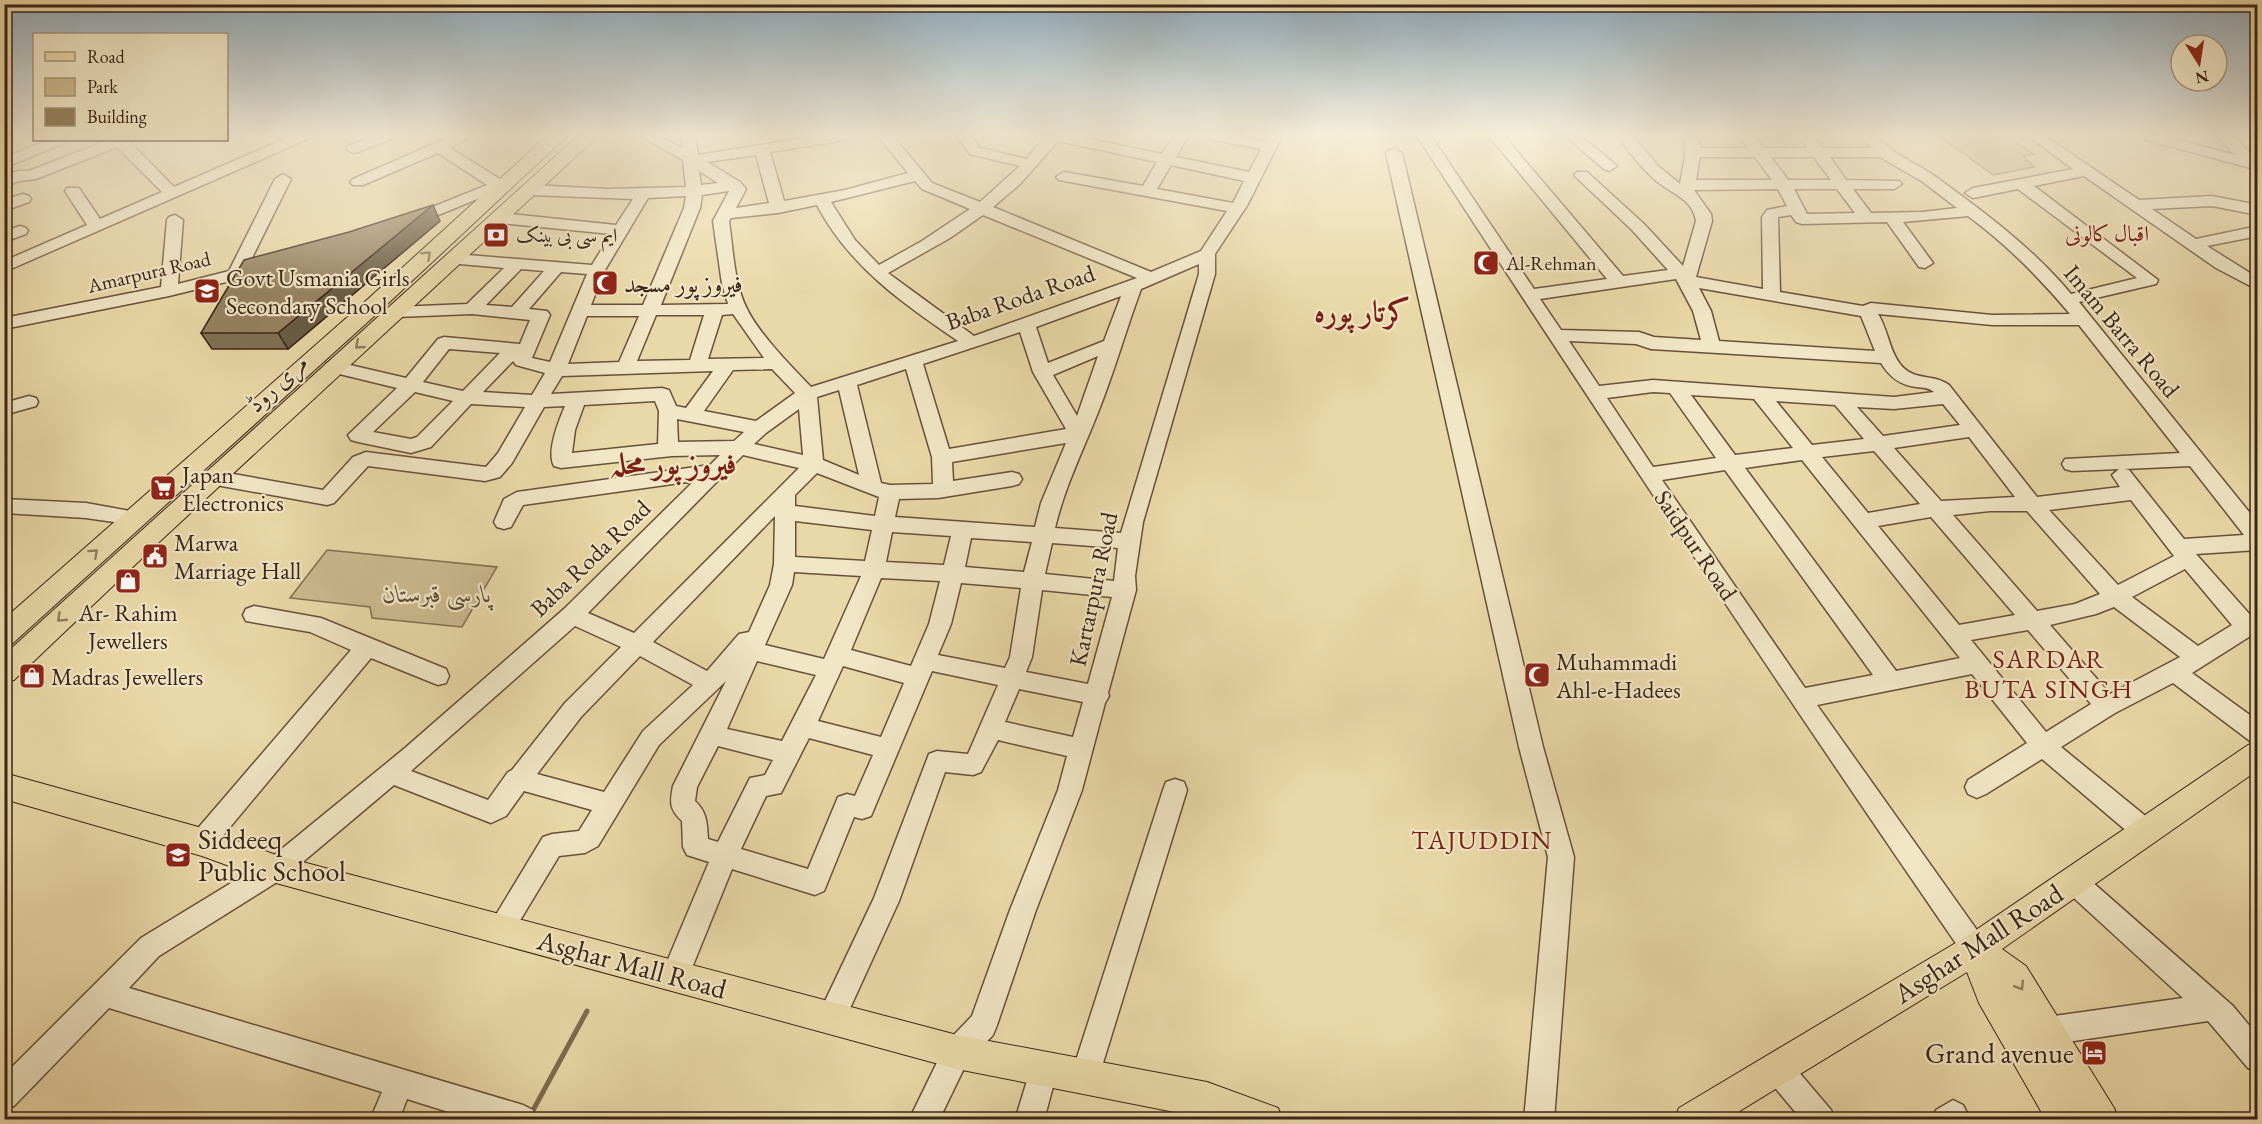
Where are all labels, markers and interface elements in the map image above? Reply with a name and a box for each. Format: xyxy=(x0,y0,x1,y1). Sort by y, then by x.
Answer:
legend xyxy=(33,33,228,141)
north arrow xyxy=(2169,33,2229,93)
text: Road xyxy=(87,45,126,68)
text: N xyxy=(2193,66,2211,89)
text: Park xyxy=(87,75,118,98)
text: Building xyxy=(87,105,147,128)
district label: اقبال کالونی xyxy=(2065,219,2149,248)
bank icon: ایم سی بی بینک xyxy=(481,220,511,250)
place label: ایم سی بی بینک xyxy=(516,222,617,253)
street label: Amarpura Road xyxy=(84,245,214,299)
mosque icon: Al-Rehman xyxy=(1471,248,1501,278)
place label: Al-Rehman xyxy=(1505,250,1597,276)
one-way arrow xyxy=(421,251,431,262)
street label: Baba Roda Road xyxy=(941,257,1099,337)
street label: Imam Barra Road xyxy=(2057,258,2187,405)
place label: Govt Usmania Girls Secondary School xyxy=(226,262,409,321)
mosque icon: فیروز پور مسجد xyxy=(590,268,620,298)
place label: فیروز پور مسجد xyxy=(624,268,743,301)
school or university icon: Govt Usmania Girls Secondary School xyxy=(192,276,222,306)
district label: کرتار پورہ xyxy=(1314,292,1410,334)
one-way arrow xyxy=(355,337,366,348)
street label: مری روڈ xyxy=(240,347,316,421)
district label: فیروز پور محلہ xyxy=(609,444,737,486)
place label: Japan Electronics xyxy=(180,459,284,518)
supermarket icon: Japan Electronics xyxy=(148,473,178,503)
street label: Saidpur Road xyxy=(1648,484,1745,607)
street label: Baba Roda Road xyxy=(523,492,657,623)
street label: Kartarpura Road xyxy=(1062,508,1125,669)
place label: Marwa Marriage Hall xyxy=(174,527,302,586)
public building icon: Marwa Marriage Hall xyxy=(140,541,170,571)
one-way arrow xyxy=(88,549,98,560)
shop icon: Ar- Rahim Jewellers xyxy=(113,566,143,596)
park label: پارسی قبرستان xyxy=(382,578,494,611)
place label: Ar- Rahim Jewellers xyxy=(77,597,178,656)
one-way arrow xyxy=(57,611,67,622)
district label: SARDAR BUTA SINGH xyxy=(1964,642,2134,706)
place label: Muhammadi Ahl-e-Hadees xyxy=(1555,646,1681,705)
mosque icon: Muhammadi Ahl-e-Hadees xyxy=(1522,660,1552,690)
shop icon: Madras Jewellers xyxy=(17,661,47,691)
place label: Madras Jewellers xyxy=(51,661,203,692)
place label: Siddeeq Public School xyxy=(198,821,346,889)
district label: TAJUDDIN xyxy=(1411,823,1553,857)
school or university icon: Siddeeq Public School xyxy=(163,840,193,870)
street label: Asghar Mall Road xyxy=(1886,874,2070,1012)
street label: Asghar Mall Road xyxy=(532,921,731,1007)
one-way arrow xyxy=(2012,980,2024,990)
place label: Grand avenue xyxy=(1925,1035,2074,1071)
hotel icon: Grand avenue xyxy=(2079,1038,2109,1068)

